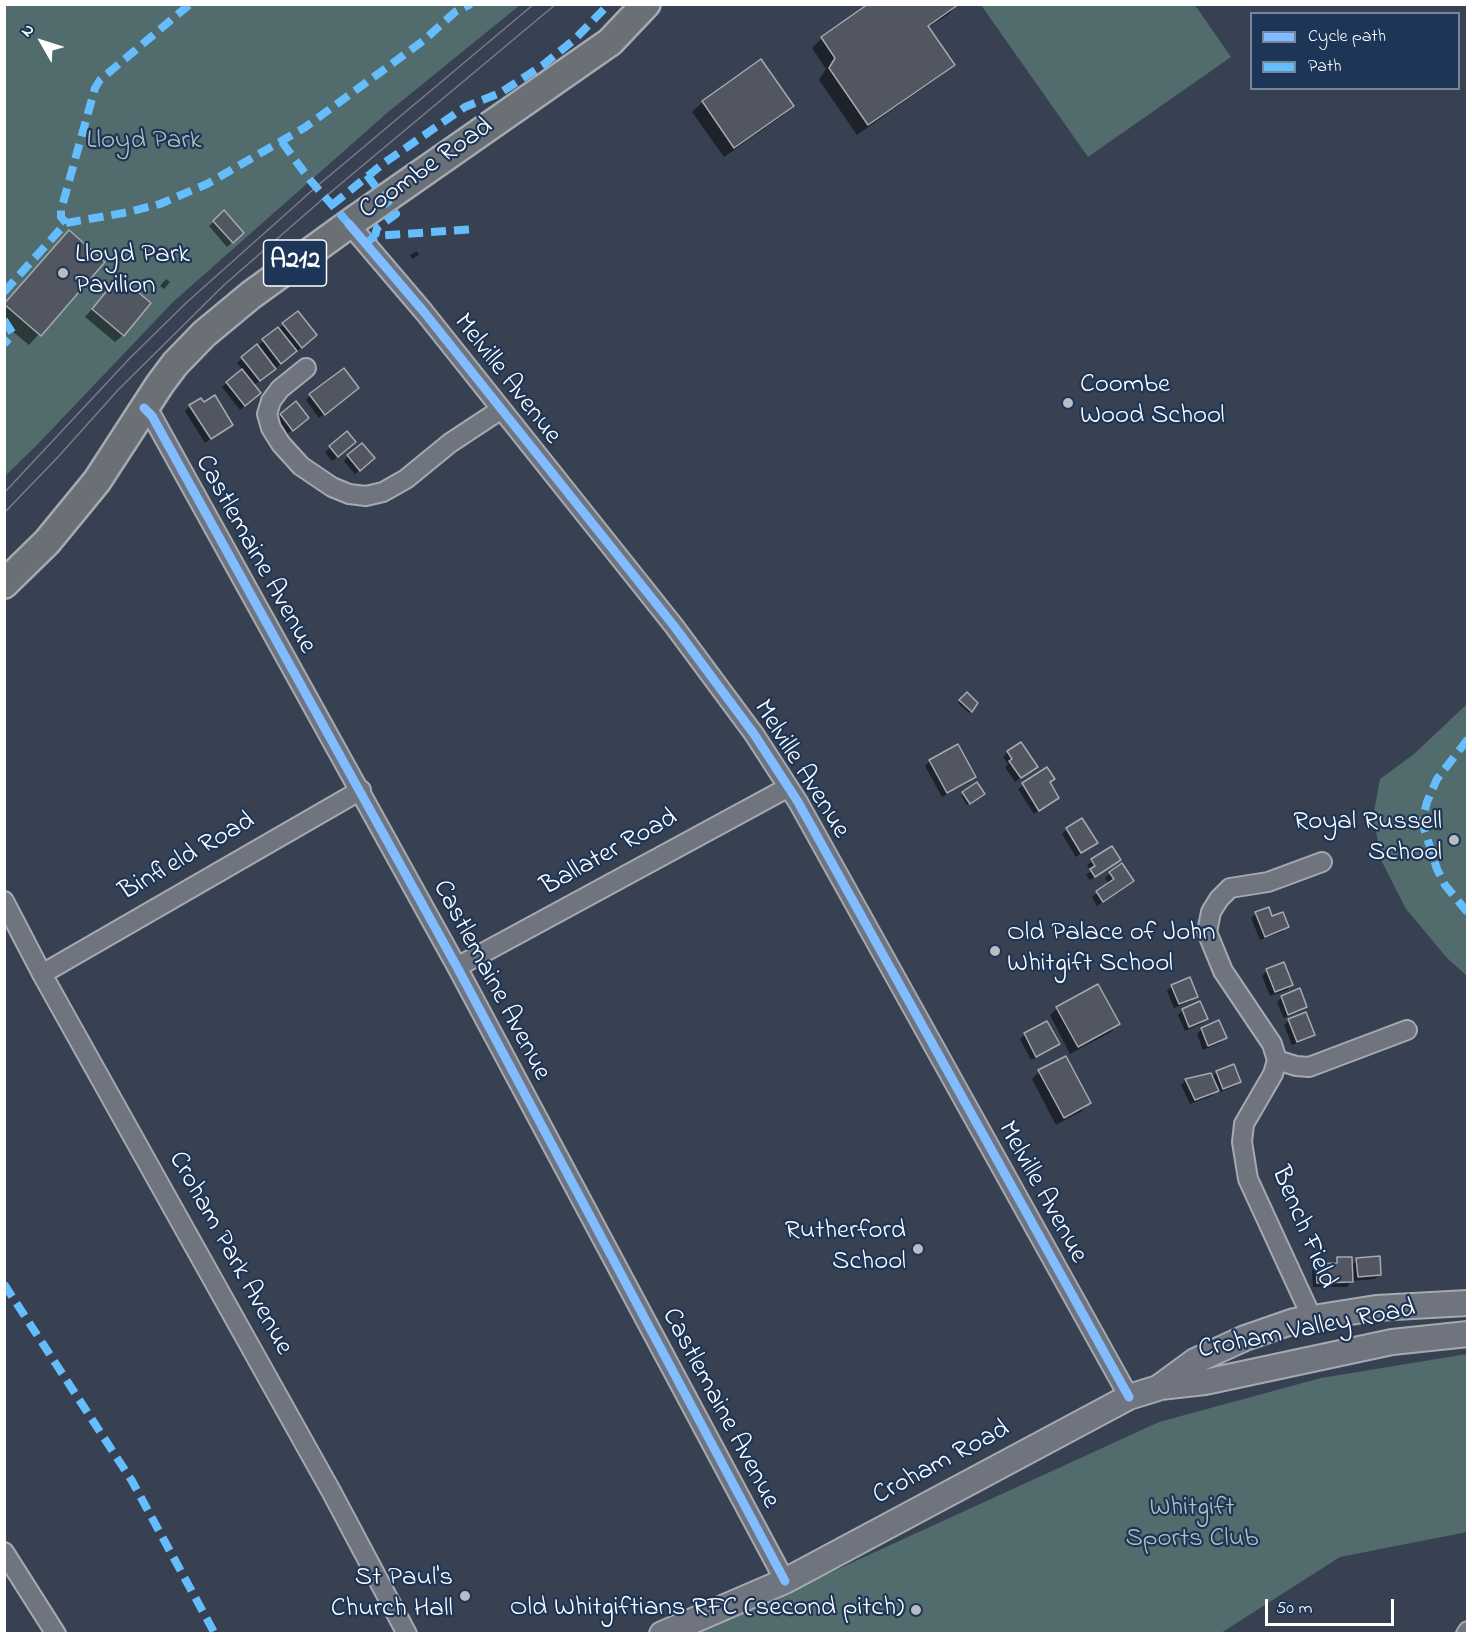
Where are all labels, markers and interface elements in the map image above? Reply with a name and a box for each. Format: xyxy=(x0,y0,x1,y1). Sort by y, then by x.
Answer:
north arrow xyxy=(12,12,72,72)
legend xyxy=(1250,12,1460,90)
text: N xyxy=(15,19,41,42)
text: Cycle path xyxy=(1308,24,1386,50)
text: Path xyxy=(1308,54,1342,80)
street label: Coombe Road xyxy=(354,112,500,228)
park label: Lloyd Park xyxy=(86,127,202,159)
road number: A212 xyxy=(264,240,326,286)
place label: Lloyd Park Pavilion xyxy=(75,241,190,304)
marker: Lloyd Park Pavilion xyxy=(56,266,70,280)
street label: Melville Avenue xyxy=(445,308,567,452)
place label: Coombe Wood School xyxy=(1080,371,1225,434)
marker: Coombe Wood School xyxy=(1061,396,1075,410)
street label: Castlemaine Avenue xyxy=(186,450,322,660)
street label: Melville Avenue xyxy=(745,695,855,845)
street label: Ballater Road xyxy=(536,803,684,905)
street label: Binfield Road xyxy=(115,806,261,910)
place label: Royal Russell School xyxy=(1293,808,1442,871)
marker: Royal Russell School xyxy=(1447,833,1461,847)
street label: Castlemaine Avenue xyxy=(424,875,556,1087)
place label: Old Palace of John Whitgift School xyxy=(1007,919,1216,982)
marker: Old Palace of John Whitgift School xyxy=(988,944,1002,958)
street label: Melville Avenue xyxy=(989,1117,1093,1269)
street label: Croham Park Avenue xyxy=(160,1147,298,1361)
street label: Bench Field xyxy=(1262,1162,1342,1294)
place label: Rutherford School xyxy=(785,1217,906,1280)
marker: Rutherford School xyxy=(911,1242,925,1256)
street label: Croham Valley Road xyxy=(1196,1294,1418,1368)
street label: Castlemaine Avenue xyxy=(653,1303,785,1515)
street label: Croham Road xyxy=(868,1414,1016,1514)
park label: Whitgift Sports Club xyxy=(1126,1494,1258,1557)
place label: St Paul's Church Hall xyxy=(331,1564,453,1627)
scale bar xyxy=(1268,1587,1397,1625)
marker: St Paul's Church Hall xyxy=(458,1589,472,1603)
place label: Old Whitgiftians RFC (second pitch) xyxy=(510,1594,904,1626)
text: 50 m xyxy=(1276,1596,1313,1622)
marker: Old Whitgiftians RFC (second pitch) xyxy=(909,1603,923,1617)

